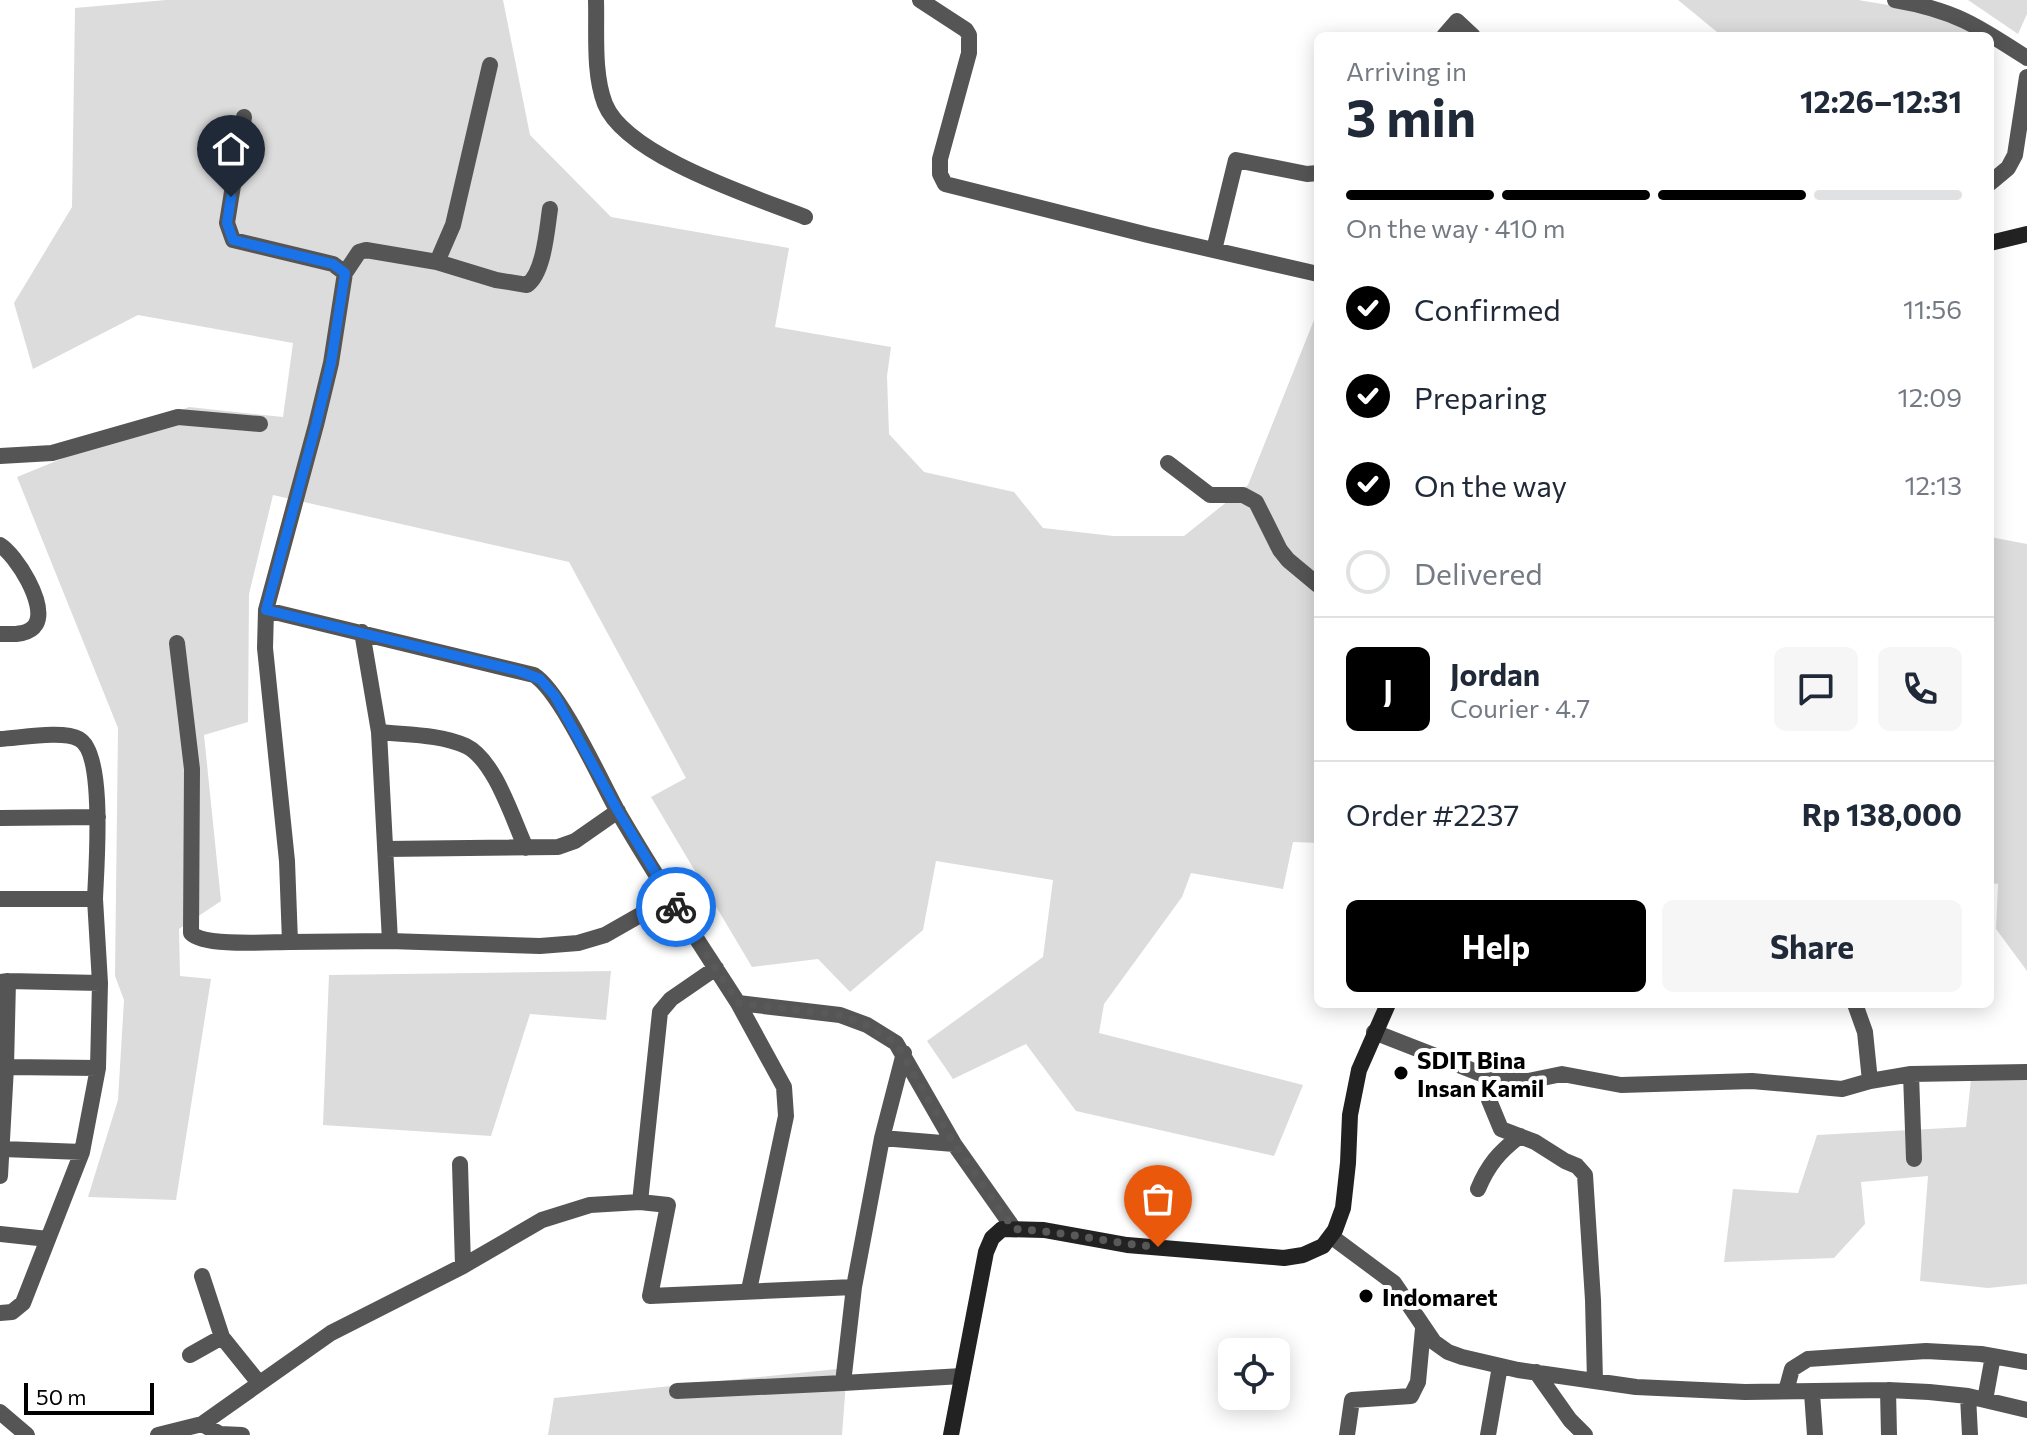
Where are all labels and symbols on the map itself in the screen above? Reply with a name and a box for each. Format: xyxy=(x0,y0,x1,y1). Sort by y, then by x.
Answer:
pin xyxy=(197,115,265,197)
courier xyxy=(636,867,716,947)
place label: SDIT Bina Insan Kamil xyxy=(1417,1045,1544,1102)
marker: SDIT Bina Insan Kamil xyxy=(1392,1064,1410,1082)
pin xyxy=(1124,1165,1192,1247)
place label: Indomaret xyxy=(1382,1282,1498,1311)
marker: Indomaret xyxy=(1357,1287,1375,1305)
scale bar xyxy=(24,1379,154,1415)

